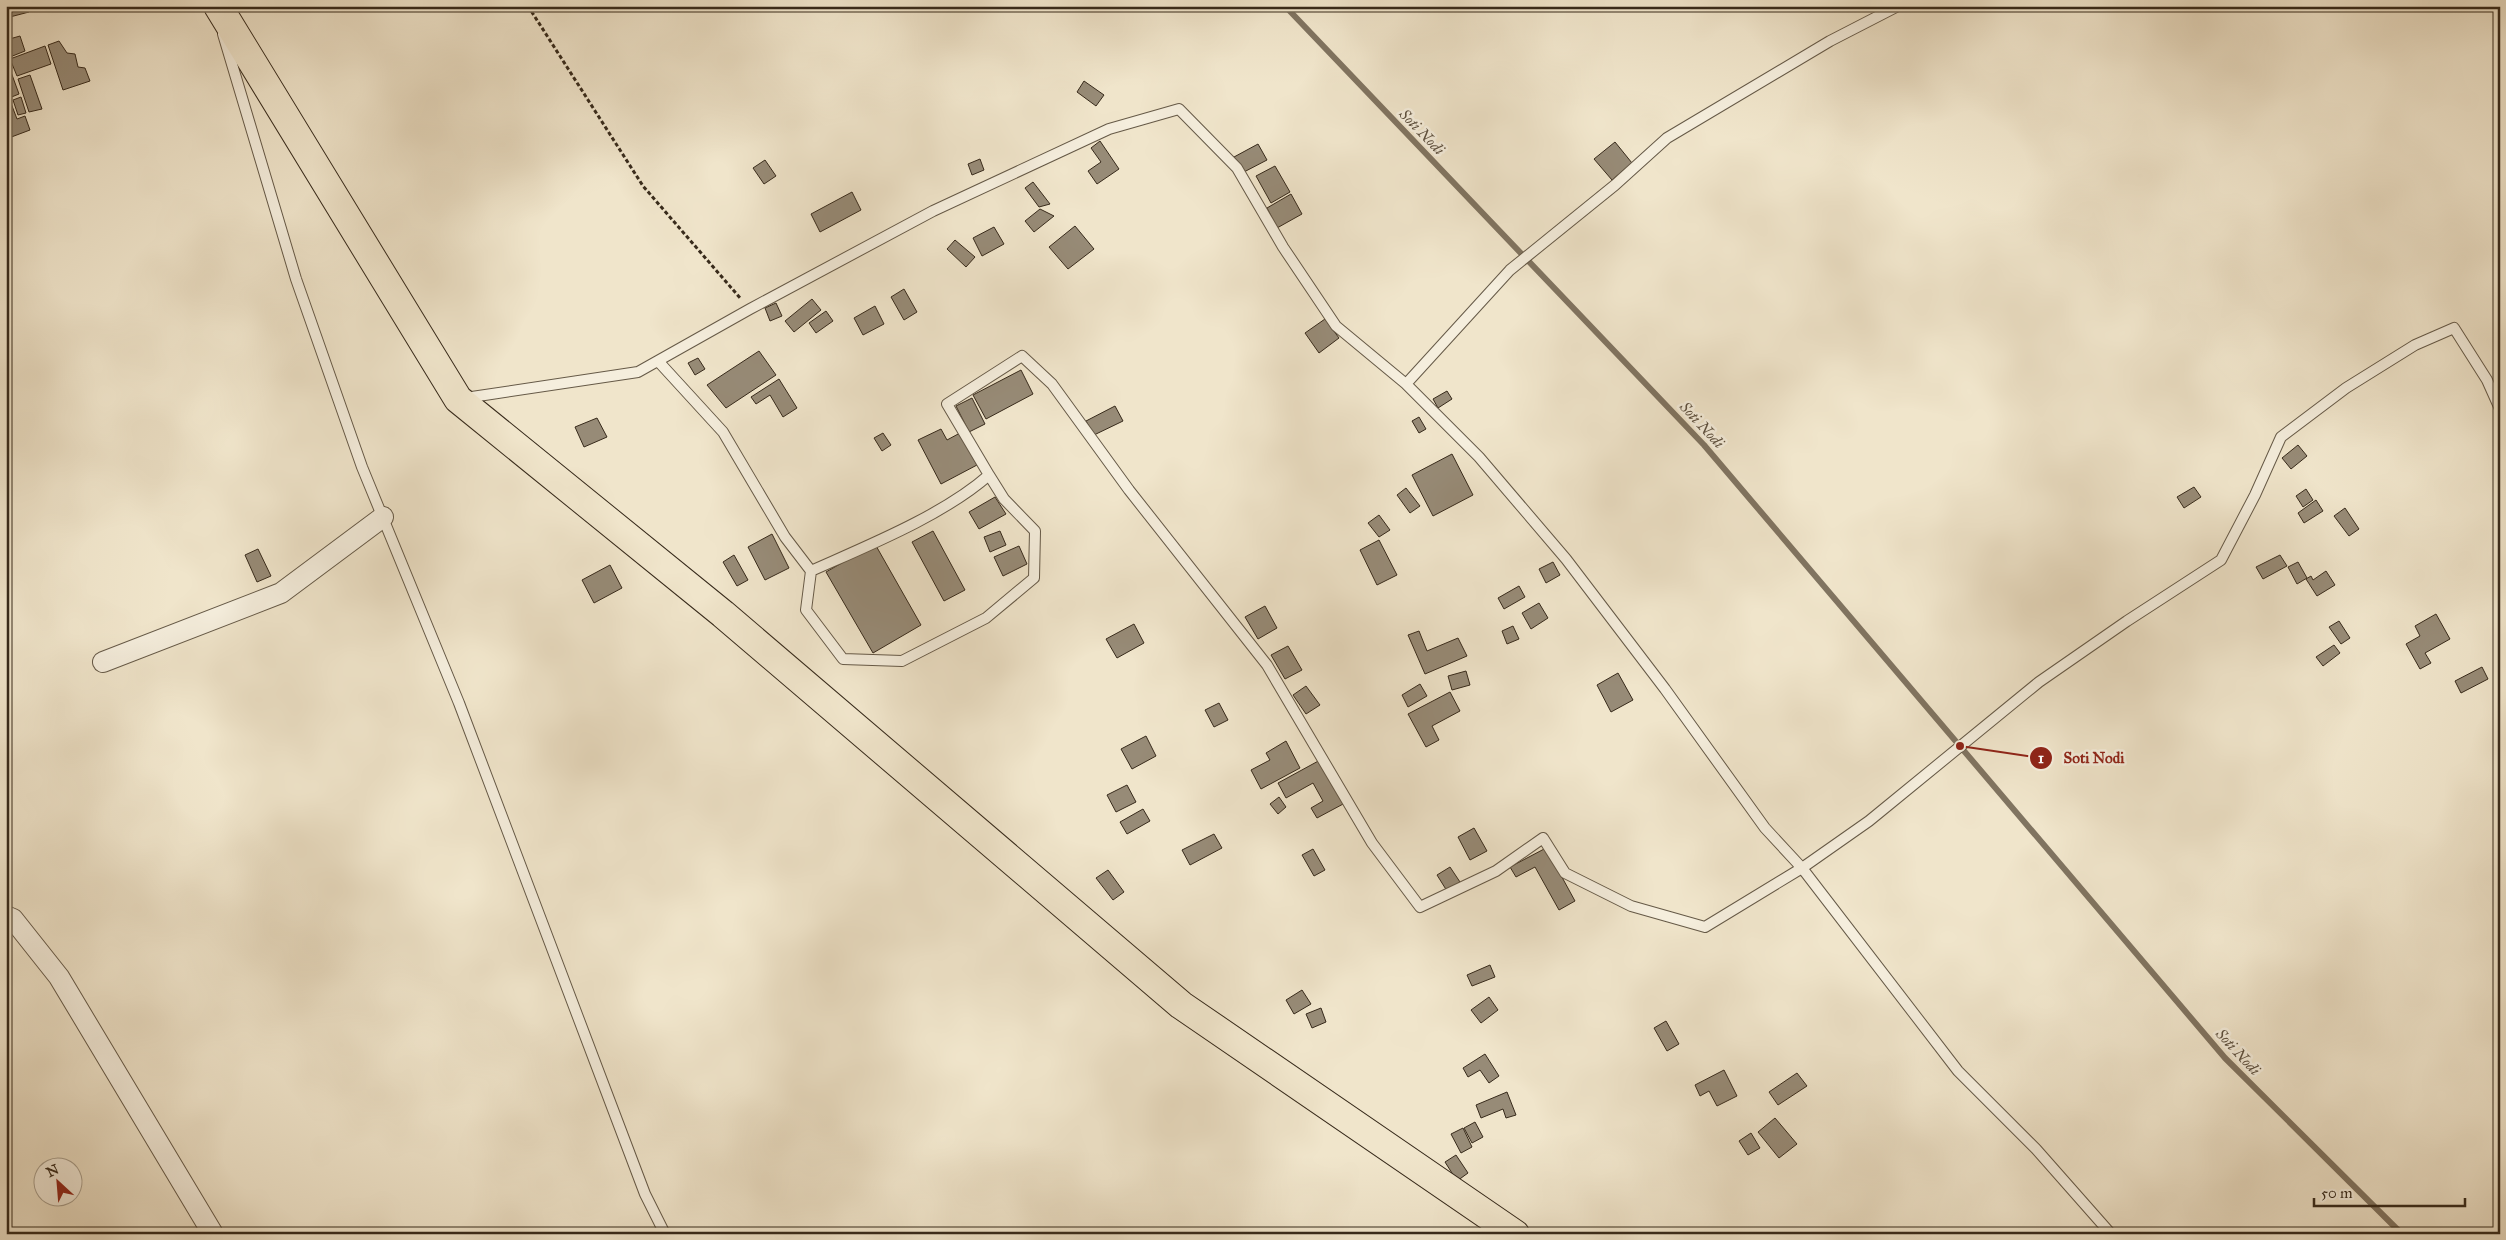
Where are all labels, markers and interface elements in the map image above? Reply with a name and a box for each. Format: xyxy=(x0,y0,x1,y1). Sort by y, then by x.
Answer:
water label: Soti Nodi xyxy=(1395,105,1449,159)
water label: Soti Nodi xyxy=(1675,397,1728,452)
callout: Soti Nodi xyxy=(2029,743,2134,773)
text: 1 xyxy=(2038,749,2044,767)
text: Soti Nodi xyxy=(2064,749,2125,767)
water label: Soti Nodi xyxy=(2211,1024,2264,1079)
north arrow xyxy=(32,1158,82,1208)
text: N xyxy=(43,1160,62,1181)
scale bar xyxy=(2314,1175,2465,1207)
text: 50 m xyxy=(2321,1184,2353,1202)

